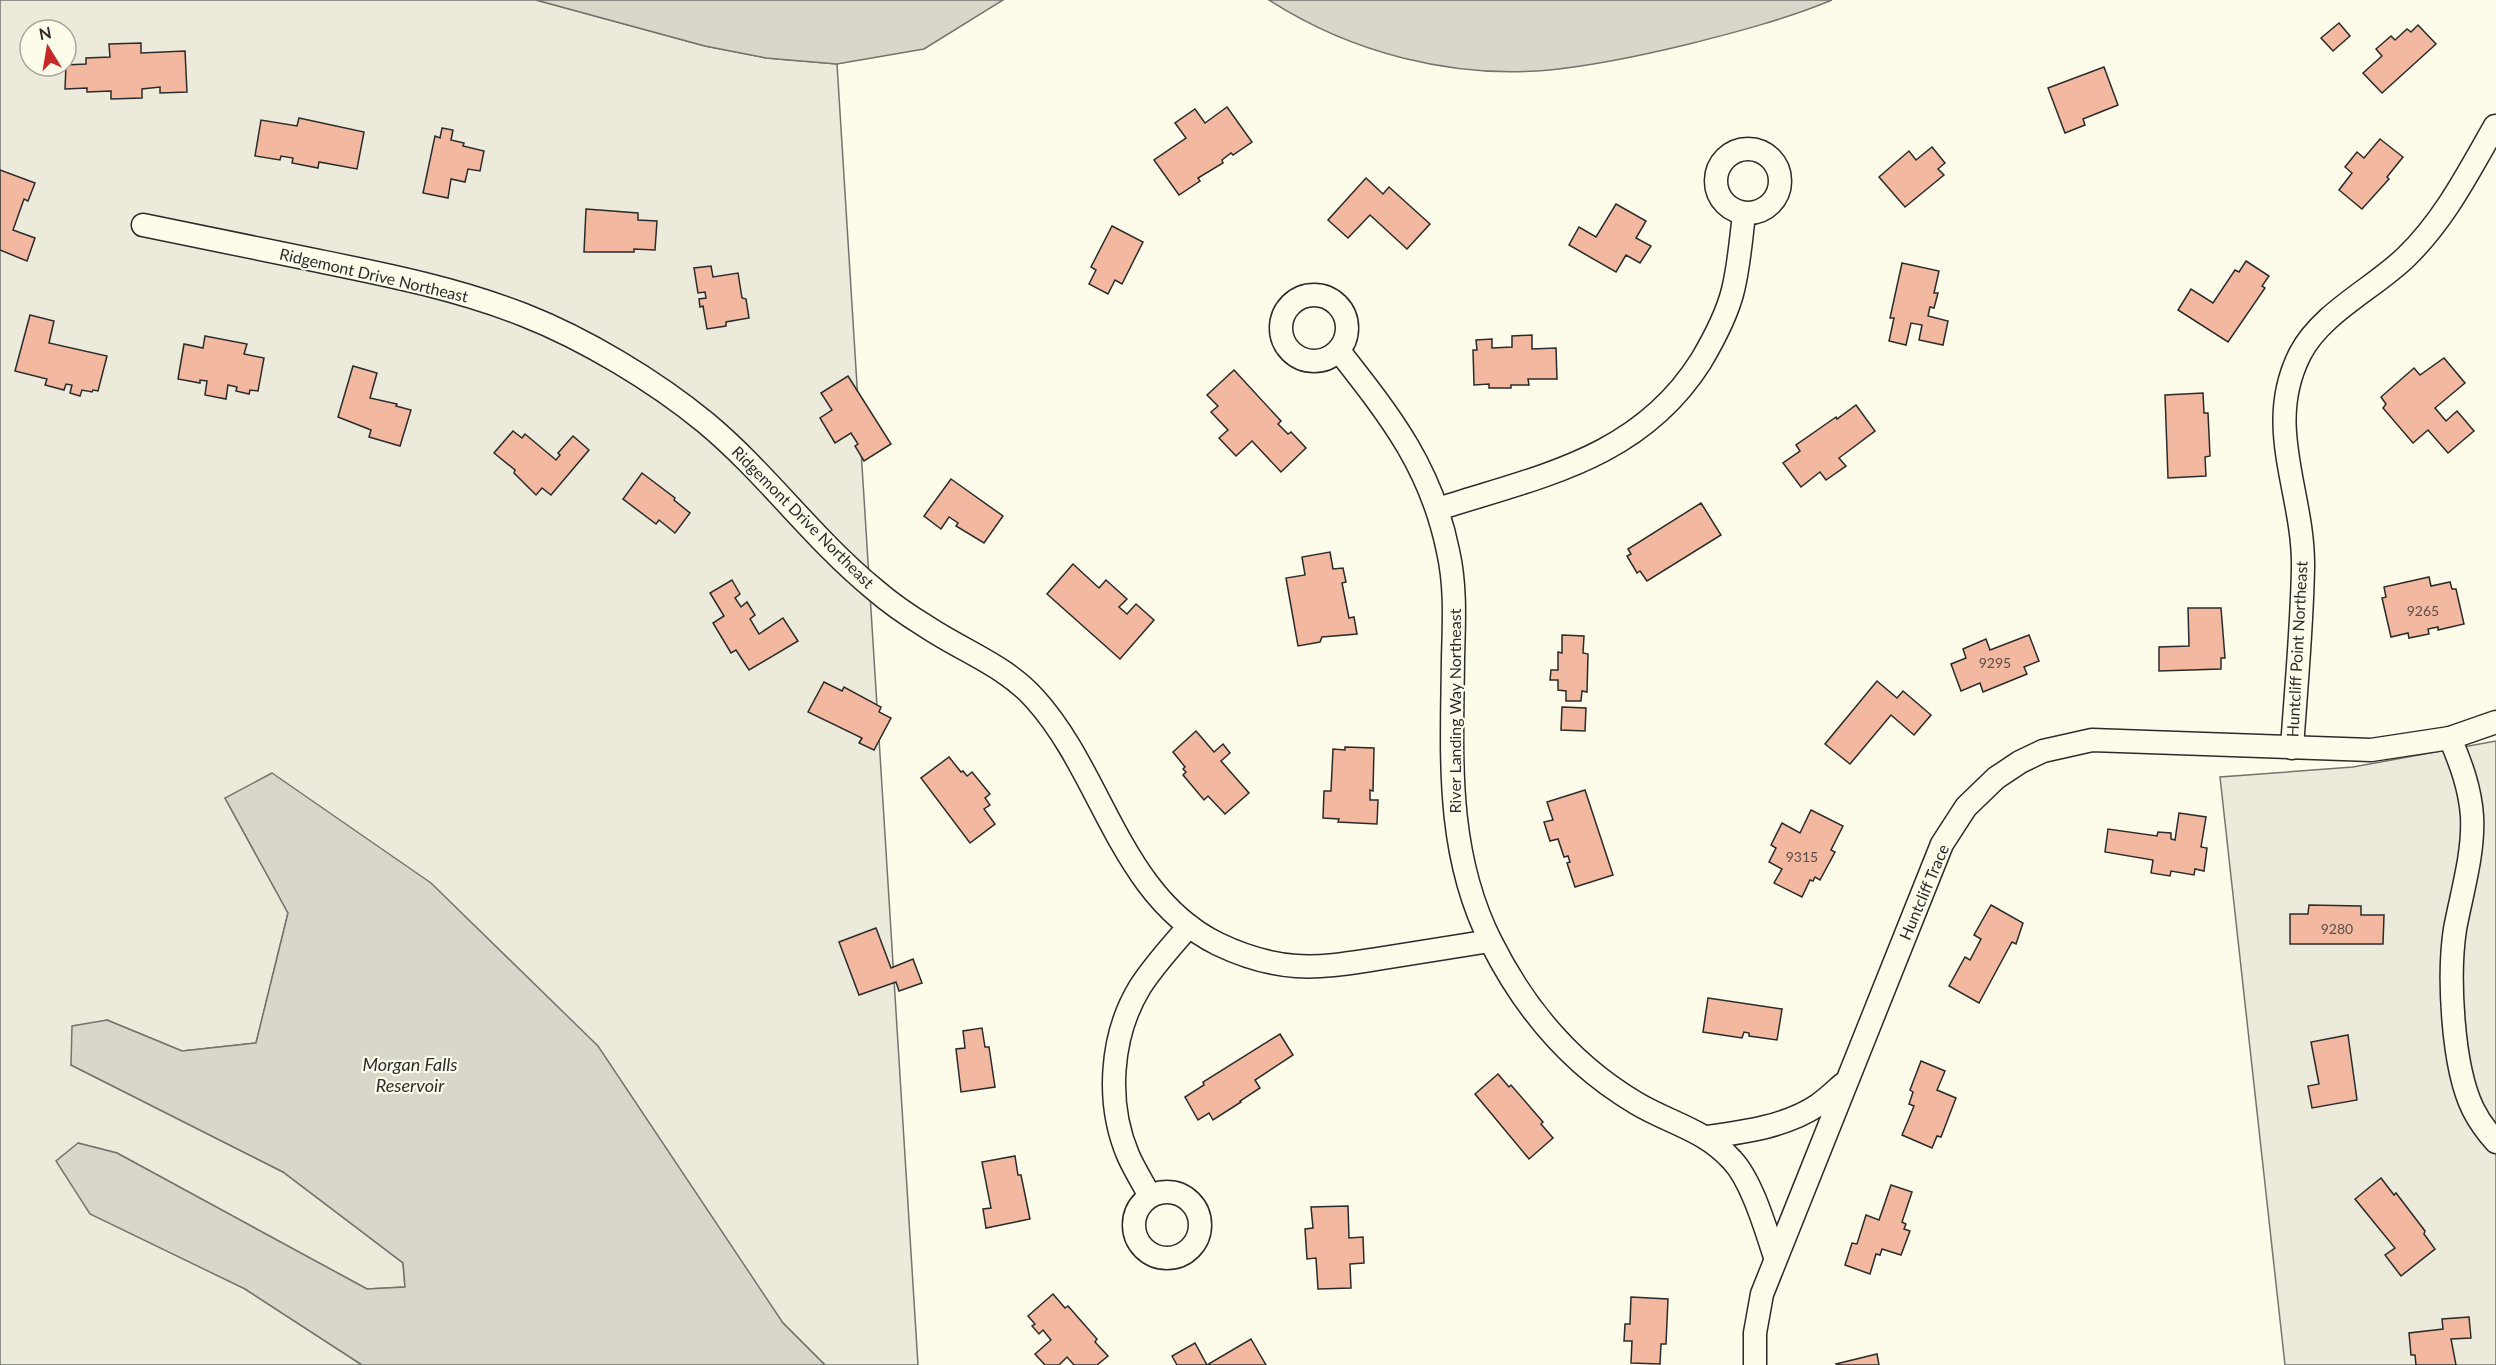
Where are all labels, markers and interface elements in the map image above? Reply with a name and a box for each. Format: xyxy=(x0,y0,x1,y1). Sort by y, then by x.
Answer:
north arrow xyxy=(18,18,78,78)
text: N xyxy=(37,22,53,43)
street label: Ridgemont Drive Northeast xyxy=(278,244,471,306)
street label: Ridgemont Drive Northeast xyxy=(728,442,879,592)
street label: Huntcliff Point Northeast xyxy=(2282,560,2311,738)
house number: 9265 xyxy=(2407,602,2439,619)
street label: River Landing Way Northeast xyxy=(1445,608,1464,813)
house number: 9295 xyxy=(1979,654,2011,671)
street label: Huntcliff Trace xyxy=(1895,841,1952,942)
house number: 9315 xyxy=(1786,848,1818,865)
house number: 9280 xyxy=(2321,920,2353,937)
water label: Morgan Falls Reservoir xyxy=(362,1053,458,1096)

